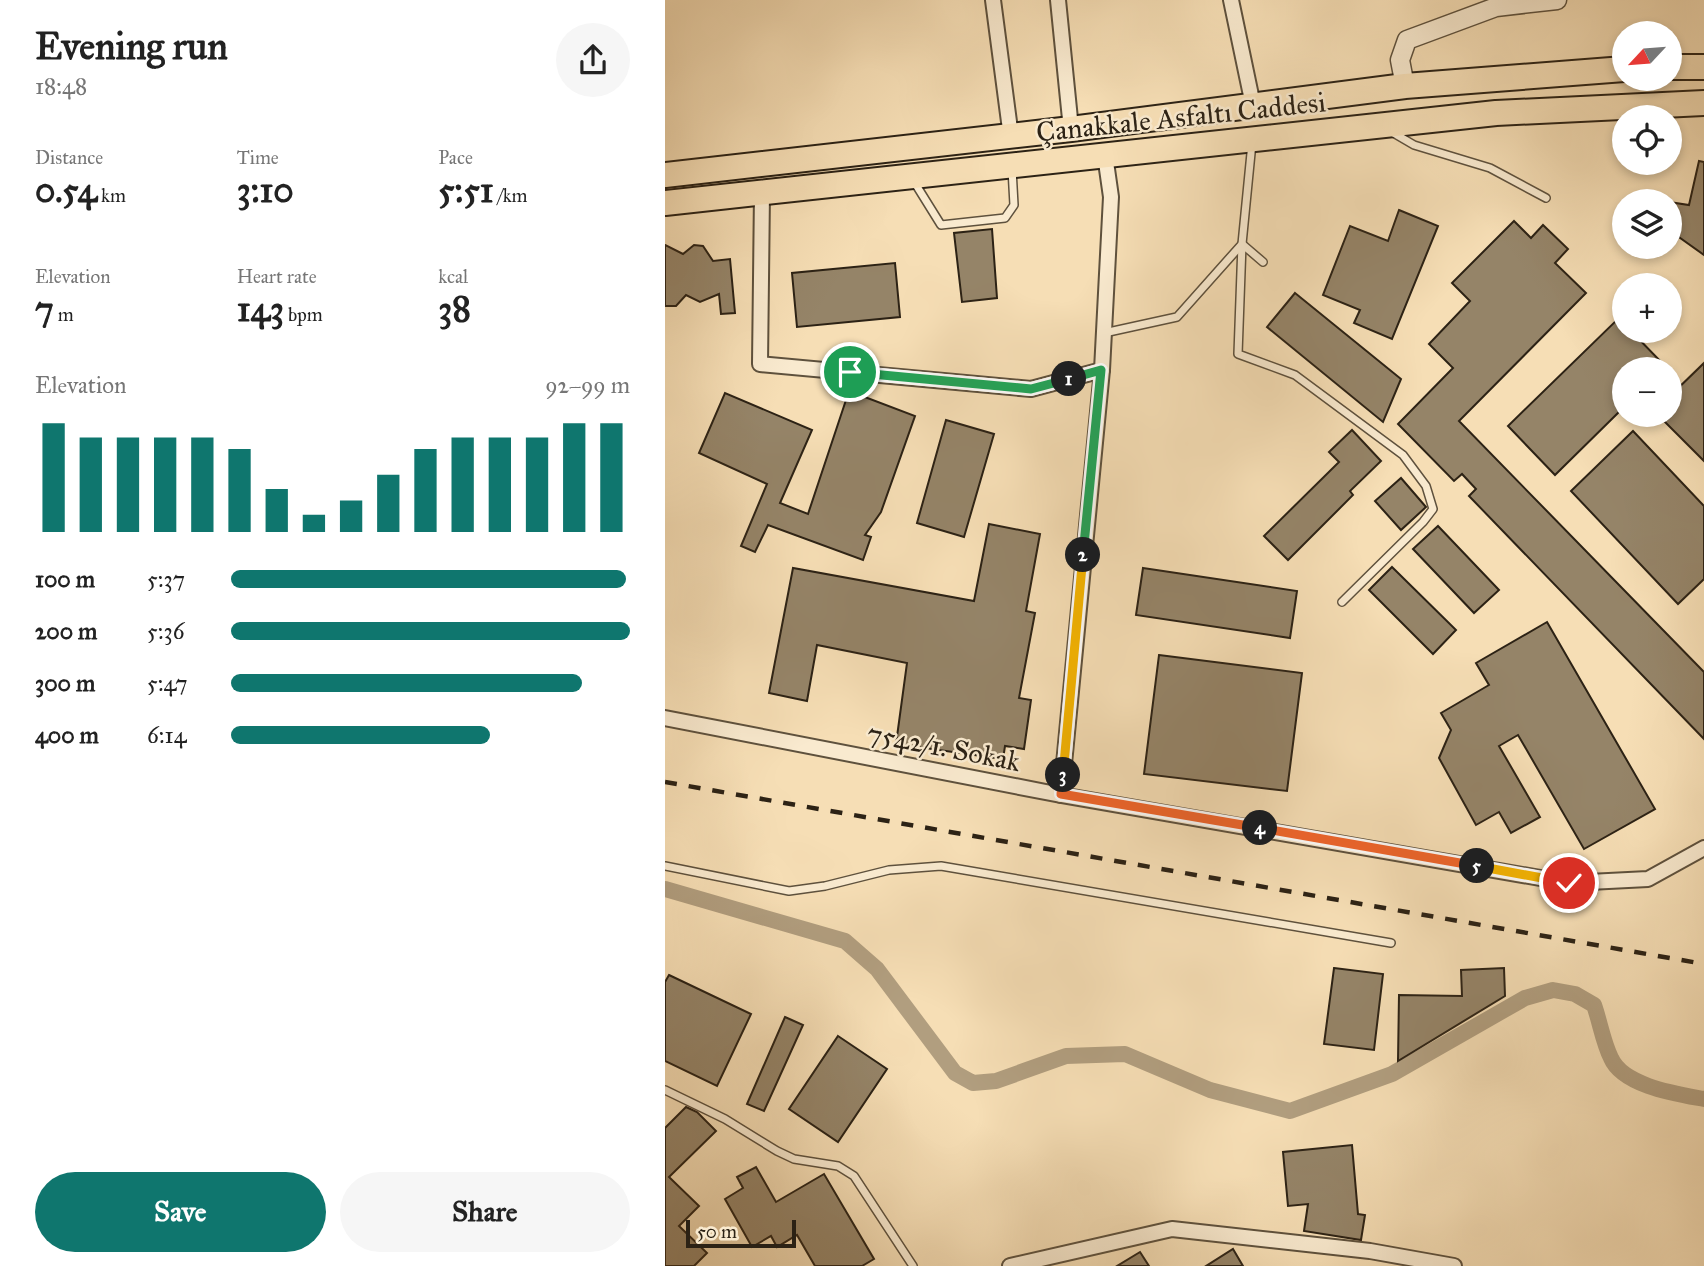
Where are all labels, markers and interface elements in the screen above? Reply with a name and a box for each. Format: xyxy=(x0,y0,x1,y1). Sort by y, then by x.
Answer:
north arrow xyxy=(1612,21,1682,91)
map controls xyxy=(1612,21,1682,427)
text: Evening run xyxy=(35,23,228,69)
button: share xyxy=(556,23,630,97)
text: 18:48 xyxy=(35,72,87,100)
street label: Çanakkale Asfaltı Caddesi xyxy=(1034,84,1328,150)
button: locate xyxy=(1612,105,1682,175)
text: Distance xyxy=(35,146,103,169)
text: Time xyxy=(237,146,279,169)
text: Pace xyxy=(438,146,473,169)
text: 0.54 xyxy=(35,169,97,212)
text: 3:10 xyxy=(237,169,294,212)
text: 5:51 xyxy=(438,169,494,212)
text: km xyxy=(97,184,126,207)
text: /km xyxy=(494,184,528,207)
button: layers xyxy=(1612,189,1682,259)
text: Elevation xyxy=(35,265,110,288)
text: Heart rate xyxy=(237,265,317,288)
text: kcal xyxy=(438,265,468,288)
button: + xyxy=(1612,273,1682,343)
text: 7 xyxy=(35,288,54,331)
text: 143 xyxy=(237,288,284,331)
text: 38 xyxy=(438,288,471,331)
text: m xyxy=(54,303,74,326)
text: bpm xyxy=(284,303,323,326)
pin xyxy=(820,342,880,402)
icon: arrive xyxy=(831,353,869,391)
button: − xyxy=(1612,357,1682,427)
pin: 1 xyxy=(1051,362,1087,396)
text: 1 xyxy=(1065,367,1072,390)
text: Elevation xyxy=(35,371,126,399)
text: 92–99 m xyxy=(545,371,630,399)
pin: 2 xyxy=(1065,538,1101,572)
text: 2 xyxy=(1078,543,1087,566)
text: 100 m xyxy=(35,565,95,593)
text: 5:37 xyxy=(147,565,185,593)
text: 200 m xyxy=(35,617,97,645)
text: 5:36 xyxy=(147,617,184,645)
text: 300 m xyxy=(35,669,95,697)
text: 5:47 xyxy=(147,669,188,697)
street label: 7542/1. Sokak xyxy=(864,715,1024,779)
text: 400 m xyxy=(35,721,99,749)
text: 6:14 xyxy=(147,721,187,749)
pin: 3 xyxy=(1045,758,1081,792)
text: 3 xyxy=(1059,763,1066,786)
pin: 4 xyxy=(1243,810,1277,846)
text: 4 xyxy=(1254,816,1265,839)
pin: 5 xyxy=(1459,848,1495,884)
pin xyxy=(1539,853,1599,913)
text: 5 xyxy=(1472,854,1481,877)
icon: check xyxy=(1550,864,1588,902)
button: Save xyxy=(35,1172,326,1252)
button: Share xyxy=(340,1172,630,1252)
scale bar xyxy=(686,1217,796,1249)
text: 50 m xyxy=(697,1220,737,1243)

